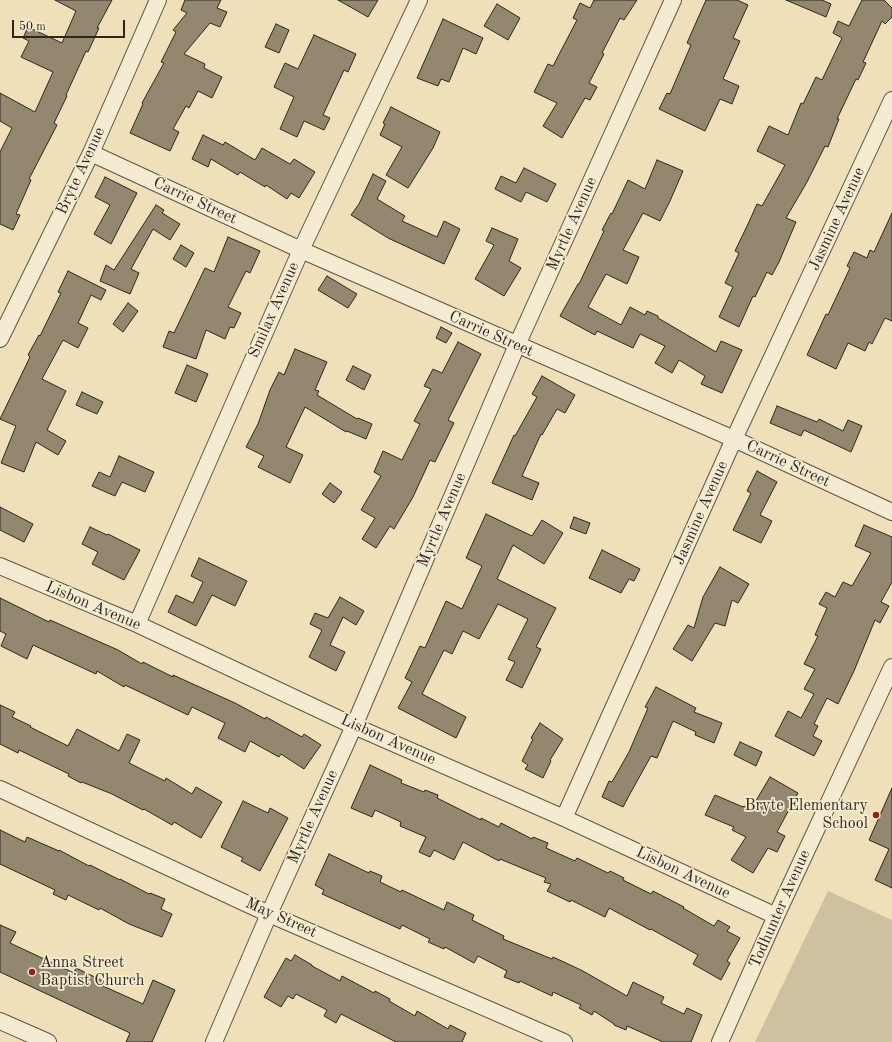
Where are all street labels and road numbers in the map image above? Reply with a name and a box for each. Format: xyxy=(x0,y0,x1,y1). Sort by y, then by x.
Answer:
street label: Bryte Avenue xyxy=(52,124,110,218)
street label: Jasmine Avenue xyxy=(805,164,869,274)
street label: Carrie Street xyxy=(150,173,240,229)
street label: Myrtle Avenue xyxy=(543,174,601,274)
street label: Smilax Avenue xyxy=(244,259,304,361)
street label: Carrie Street xyxy=(446,307,536,361)
street label: Carrie Street xyxy=(743,436,833,492)
street label: Jasmine Avenue xyxy=(669,458,733,568)
street label: Myrtle Avenue xyxy=(413,470,471,570)
street label: Lisbon Avenue xyxy=(42,577,144,635)
street label: Lisbon Avenue xyxy=(337,710,439,770)
street label: Myrtle Avenue xyxy=(284,767,342,867)
street label: Lisbon Avenue xyxy=(633,843,733,903)
street label: Todhunter Avenue xyxy=(745,847,815,971)
street label: May Street xyxy=(242,894,320,942)

